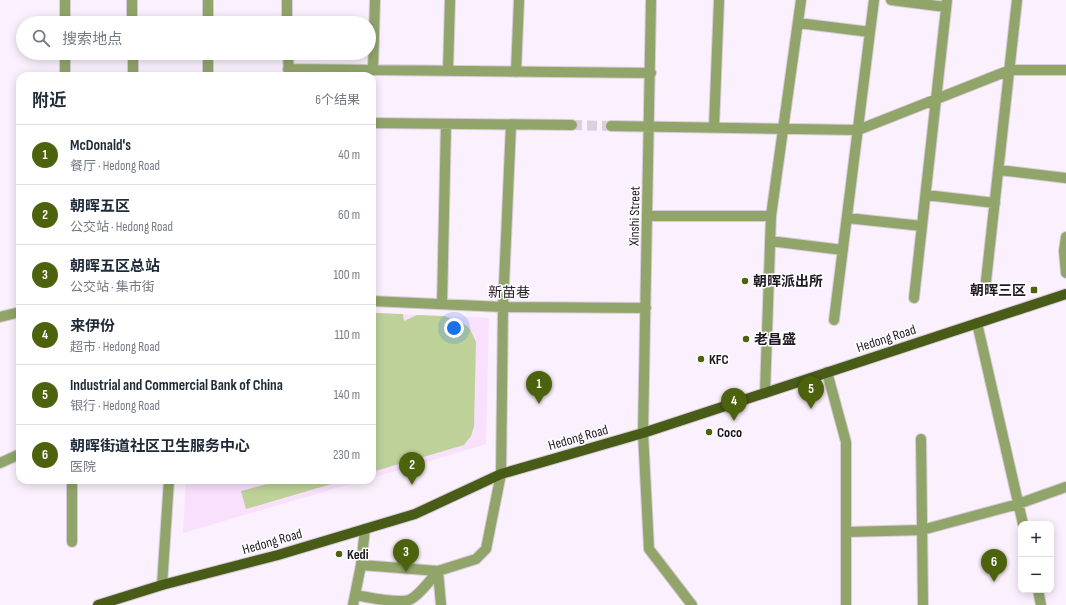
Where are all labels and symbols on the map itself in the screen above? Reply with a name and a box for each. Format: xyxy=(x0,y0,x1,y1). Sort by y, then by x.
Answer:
street label: Xinshi Street xyxy=(625,186,644,247)
place label: 朝晖派出所 xyxy=(753,273,823,290)
marker: 朝晖派出所 xyxy=(740,276,750,286)
place label: 朝晖三区 xyxy=(970,282,1026,299)
street label: 新苗巷 xyxy=(488,284,530,301)
marker: 朝晖三区 xyxy=(1029,285,1039,295)
your location xyxy=(444,318,464,338)
street label: Hedong Road xyxy=(854,321,918,356)
place label: 老昌盛 xyxy=(754,331,796,348)
marker: 老昌盛 xyxy=(741,334,751,344)
place label: KFC xyxy=(709,351,729,368)
marker: KFC xyxy=(696,354,706,364)
pin: 1 xyxy=(526,371,552,404)
pin: 5 xyxy=(798,376,824,409)
pin: 4 xyxy=(721,388,747,421)
street label: Hedong Road xyxy=(546,421,610,454)
place label: Coco xyxy=(717,424,742,441)
marker: Coco xyxy=(704,427,714,437)
pin: 2 xyxy=(399,452,425,485)
street label: Hedong Road xyxy=(240,525,304,558)
pin: 3 xyxy=(393,539,419,572)
place label: Kedi xyxy=(347,546,369,563)
marker: Kedi xyxy=(334,549,344,559)
pin: 6 xyxy=(981,549,1007,582)

